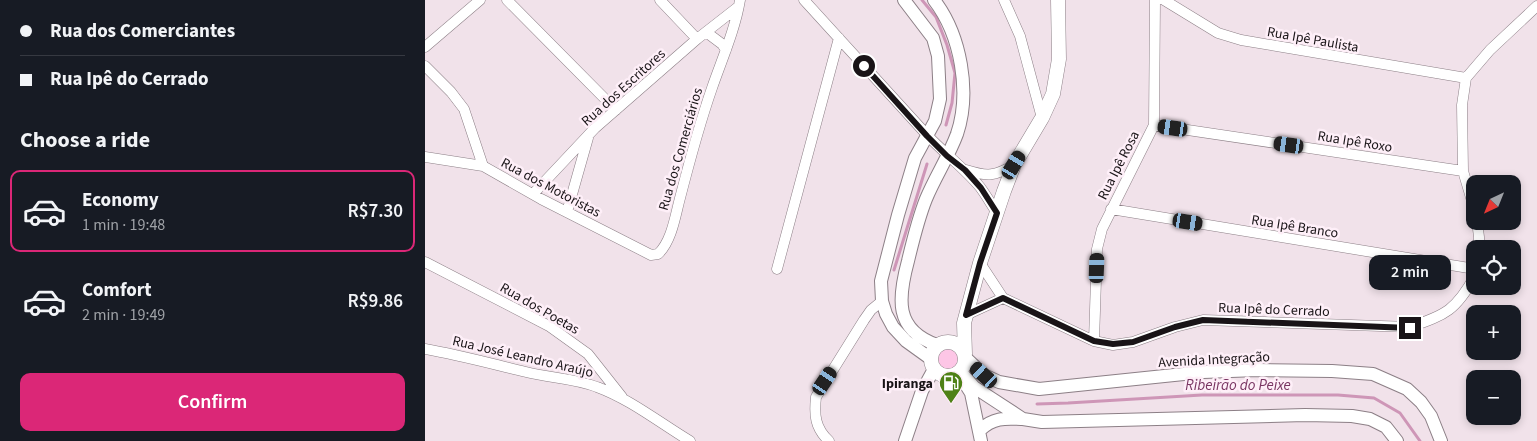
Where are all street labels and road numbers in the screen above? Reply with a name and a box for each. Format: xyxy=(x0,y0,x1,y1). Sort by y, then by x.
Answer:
street label: Rua Ipê Paulista xyxy=(1265,22,1360,58)
street label: Rua dos Escritores xyxy=(577,44,670,131)
street label: Rua dos Comerciários xyxy=(654,85,708,213)
street label: Rua Ipê Roxo xyxy=(1316,126,1394,158)
street label: Rua Ipê Rosa xyxy=(1093,128,1145,203)
street label: Rua dos Motoristas xyxy=(497,153,604,223)
street label: Rua Ipê Branco xyxy=(1250,210,1340,244)
street label: Rua dos Poetas xyxy=(496,278,583,340)
street label: Rua Ipê do Cerrado xyxy=(1218,298,1330,322)
street label: Rua José Leandro Araújo xyxy=(450,331,595,383)
street label: Avenida Integração xyxy=(1158,347,1270,373)

